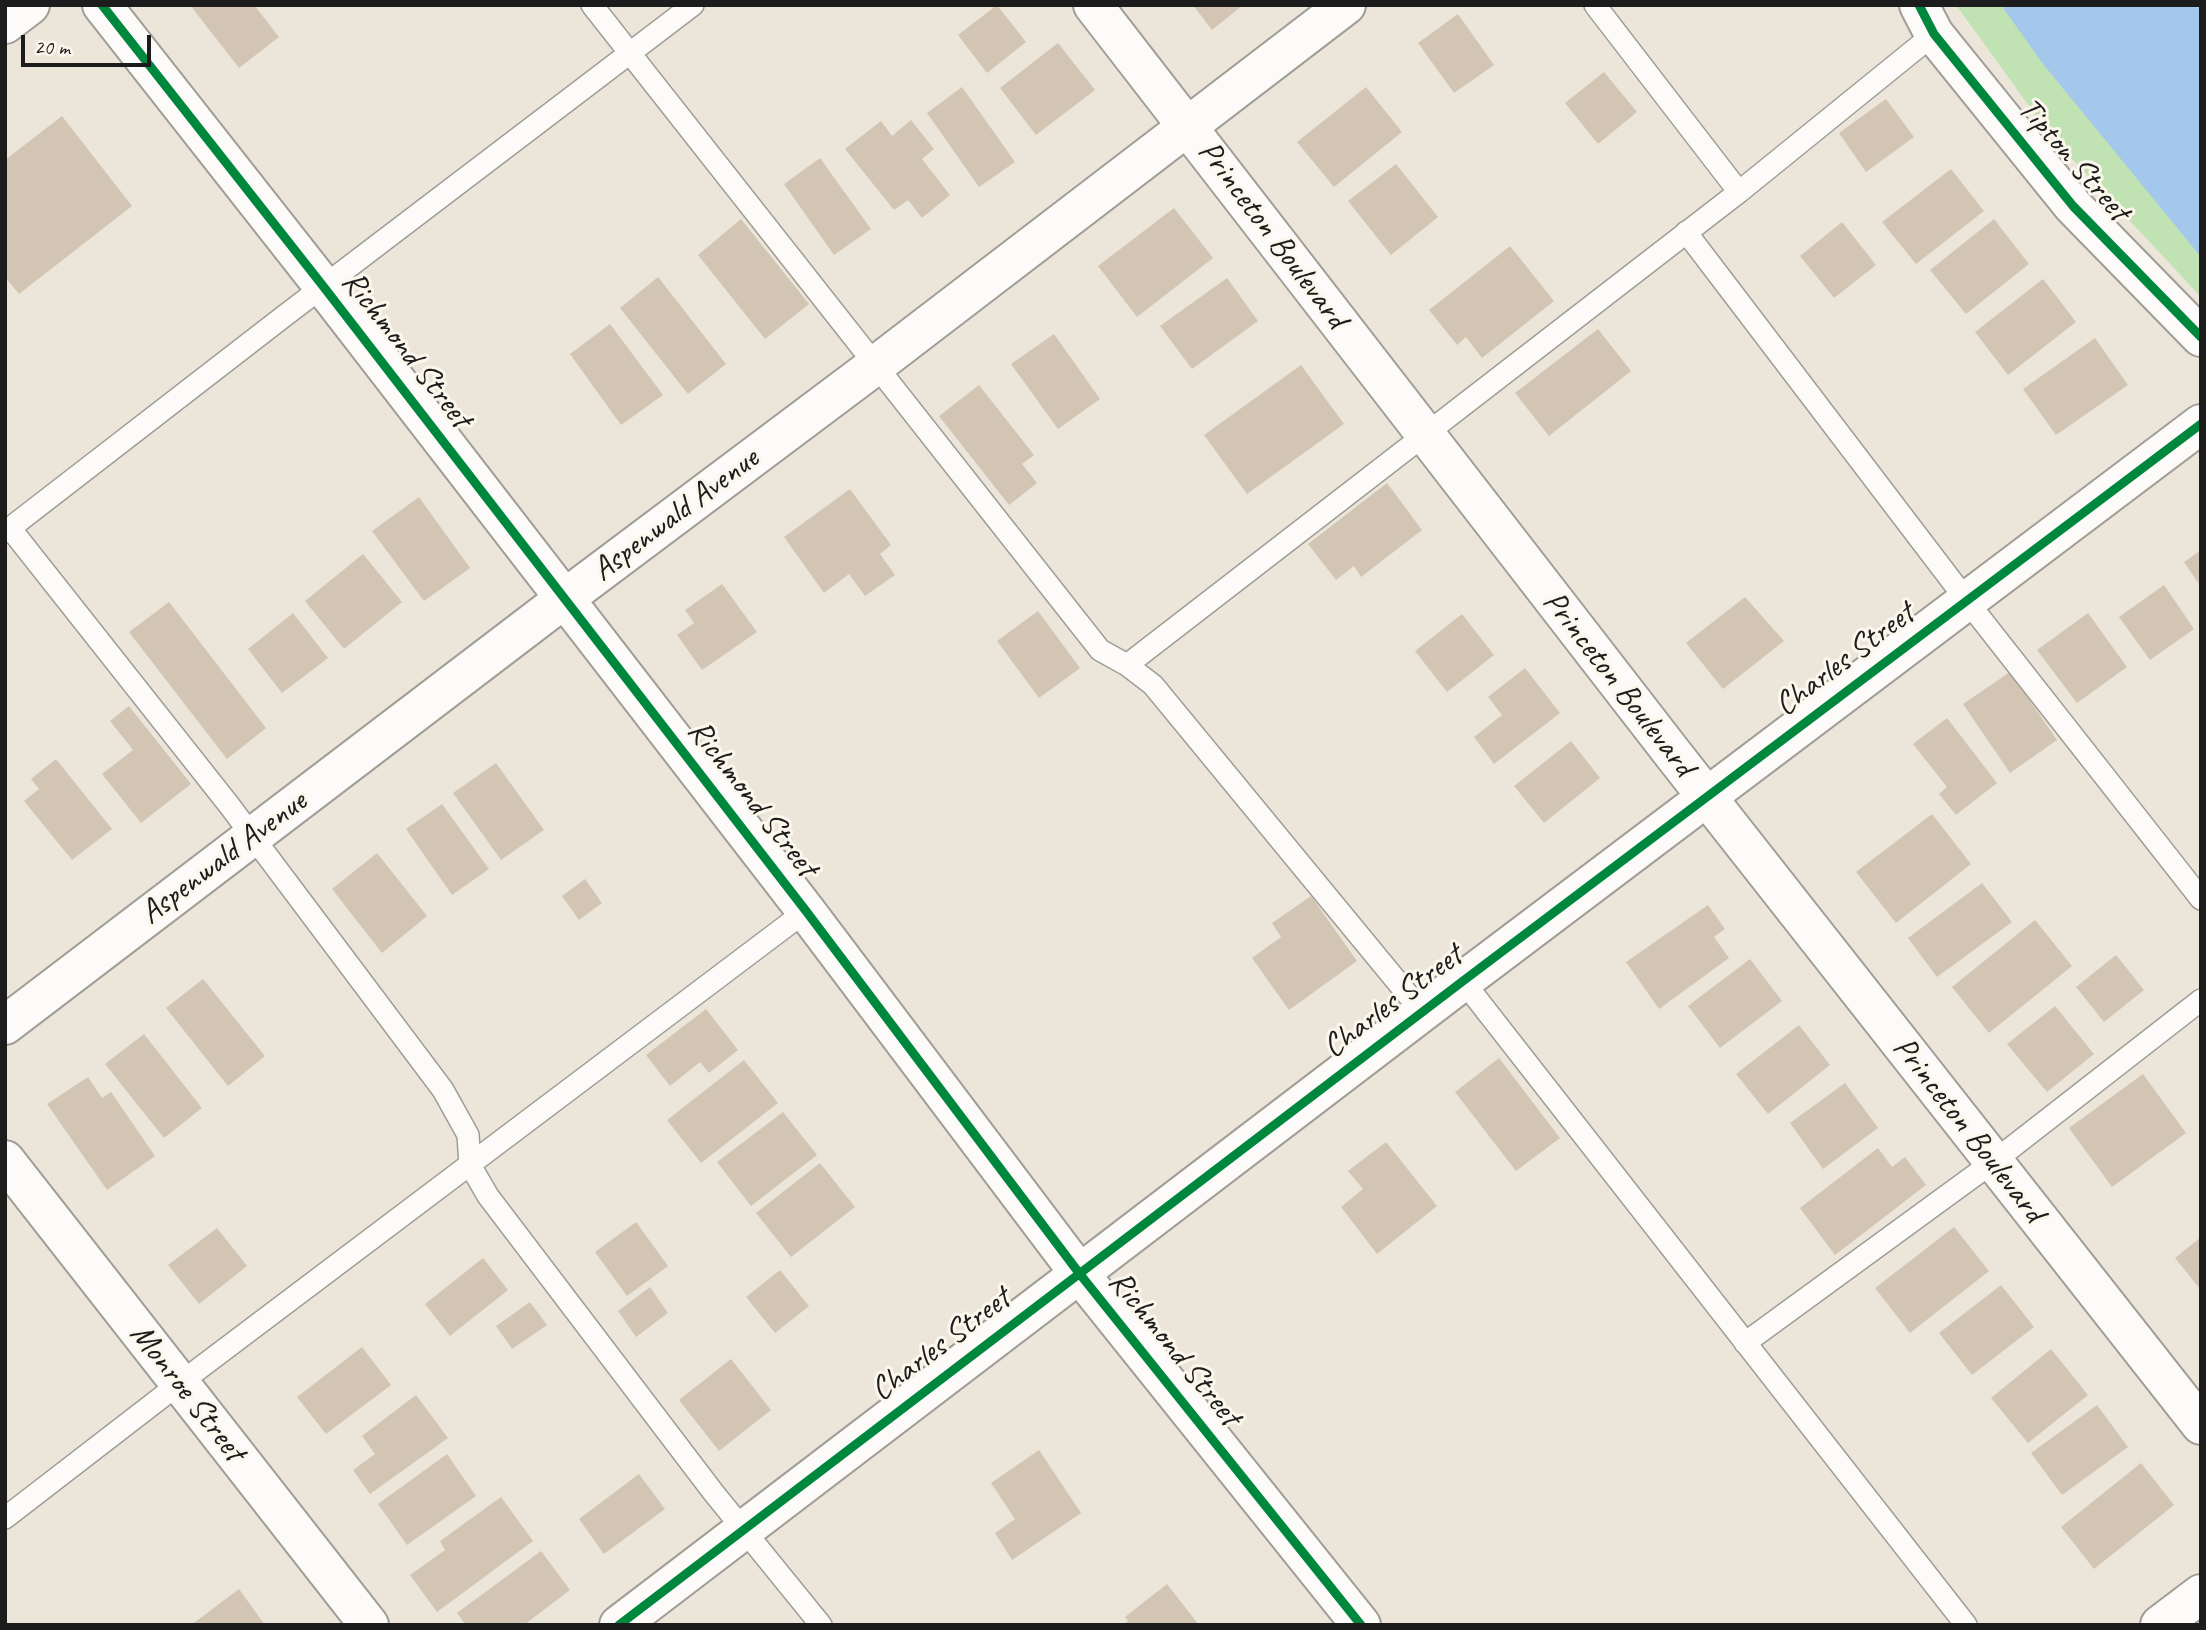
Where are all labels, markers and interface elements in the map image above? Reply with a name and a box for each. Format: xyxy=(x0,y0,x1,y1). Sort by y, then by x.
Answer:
scale bar xyxy=(24,21,154,65)
text: 20 m xyxy=(34,34,70,60)
street label: Tipton Street xyxy=(2009,90,2137,230)
street label: Princeton Boulevard xyxy=(1189,134,1355,336)
street label: Richmond Street xyxy=(332,264,480,436)
street label: Aspenwald Avenue xyxy=(585,440,767,590)
street label: Princeton Boulevard xyxy=(1533,583,1703,785)
street label: Charles Street xyxy=(1767,595,1923,725)
street label: Richmond Street xyxy=(678,713,826,885)
street label: Aspenwald Avenue xyxy=(133,783,315,933)
street label: Charles Street xyxy=(1315,937,1471,1067)
street label: Princeton Boulevard xyxy=(1883,1029,2053,1231)
street label: Richmond Street xyxy=(1099,1263,1249,1435)
street label: Charles Street xyxy=(863,1280,1019,1410)
street label: Monroe Street xyxy=(121,1316,253,1470)

